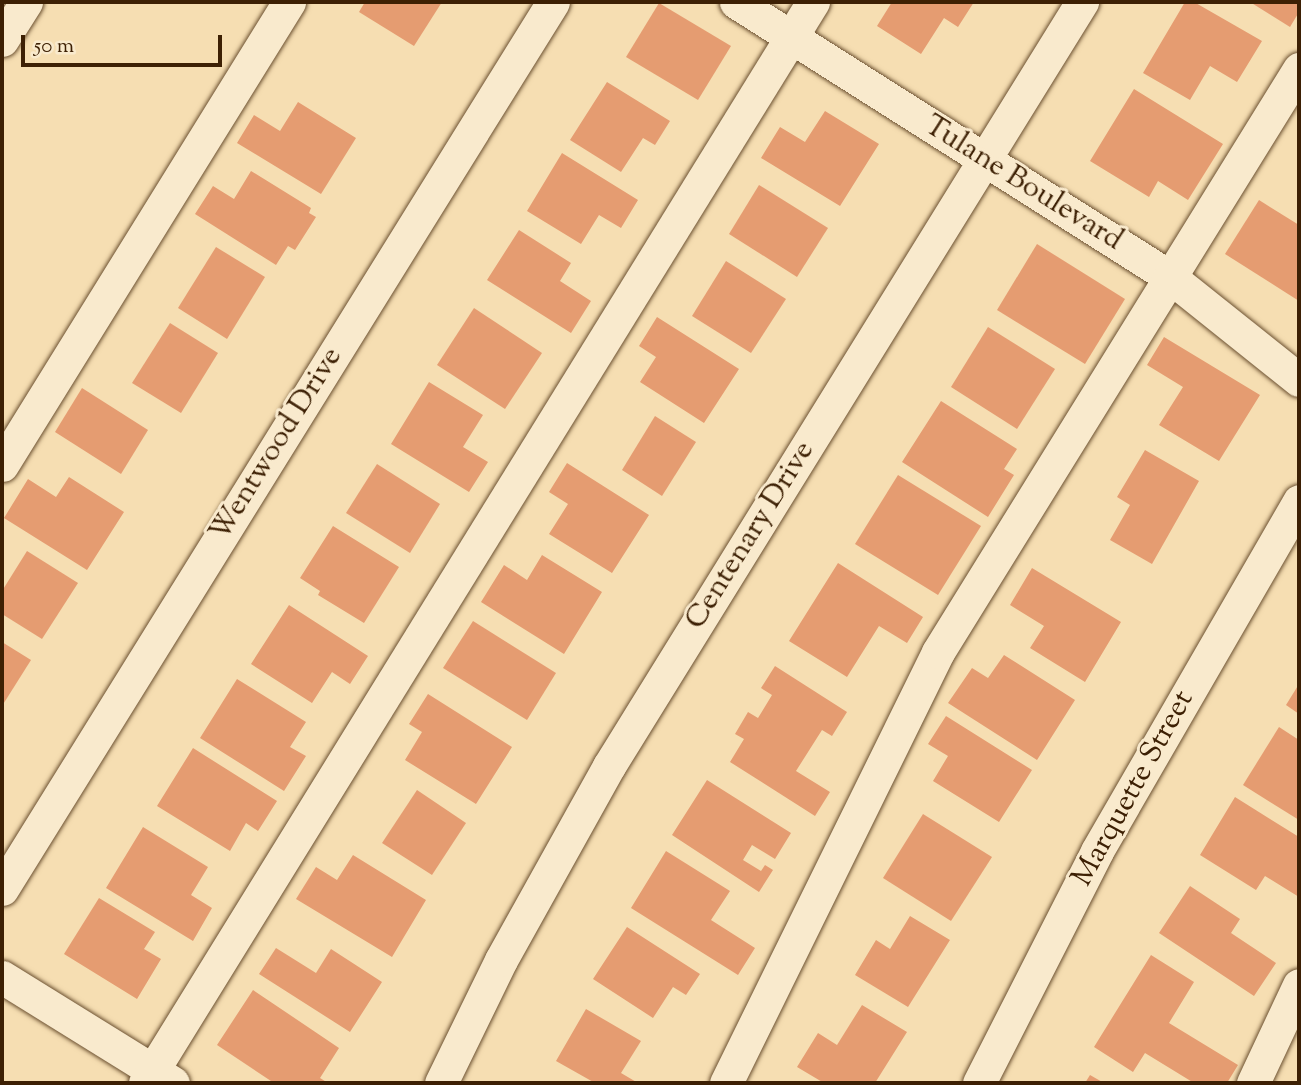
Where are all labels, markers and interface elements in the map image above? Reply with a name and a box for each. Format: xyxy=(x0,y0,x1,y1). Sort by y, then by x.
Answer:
scale bar xyxy=(24,21,226,65)
text: 50 m xyxy=(34,32,74,62)
street label: Tulane Boulevard xyxy=(917,109,1129,259)
street label: Wentwood Drive xyxy=(203,341,351,549)
street label: Centenary Drive xyxy=(679,435,823,637)
street label: Marquette Street xyxy=(1065,685,1203,893)

